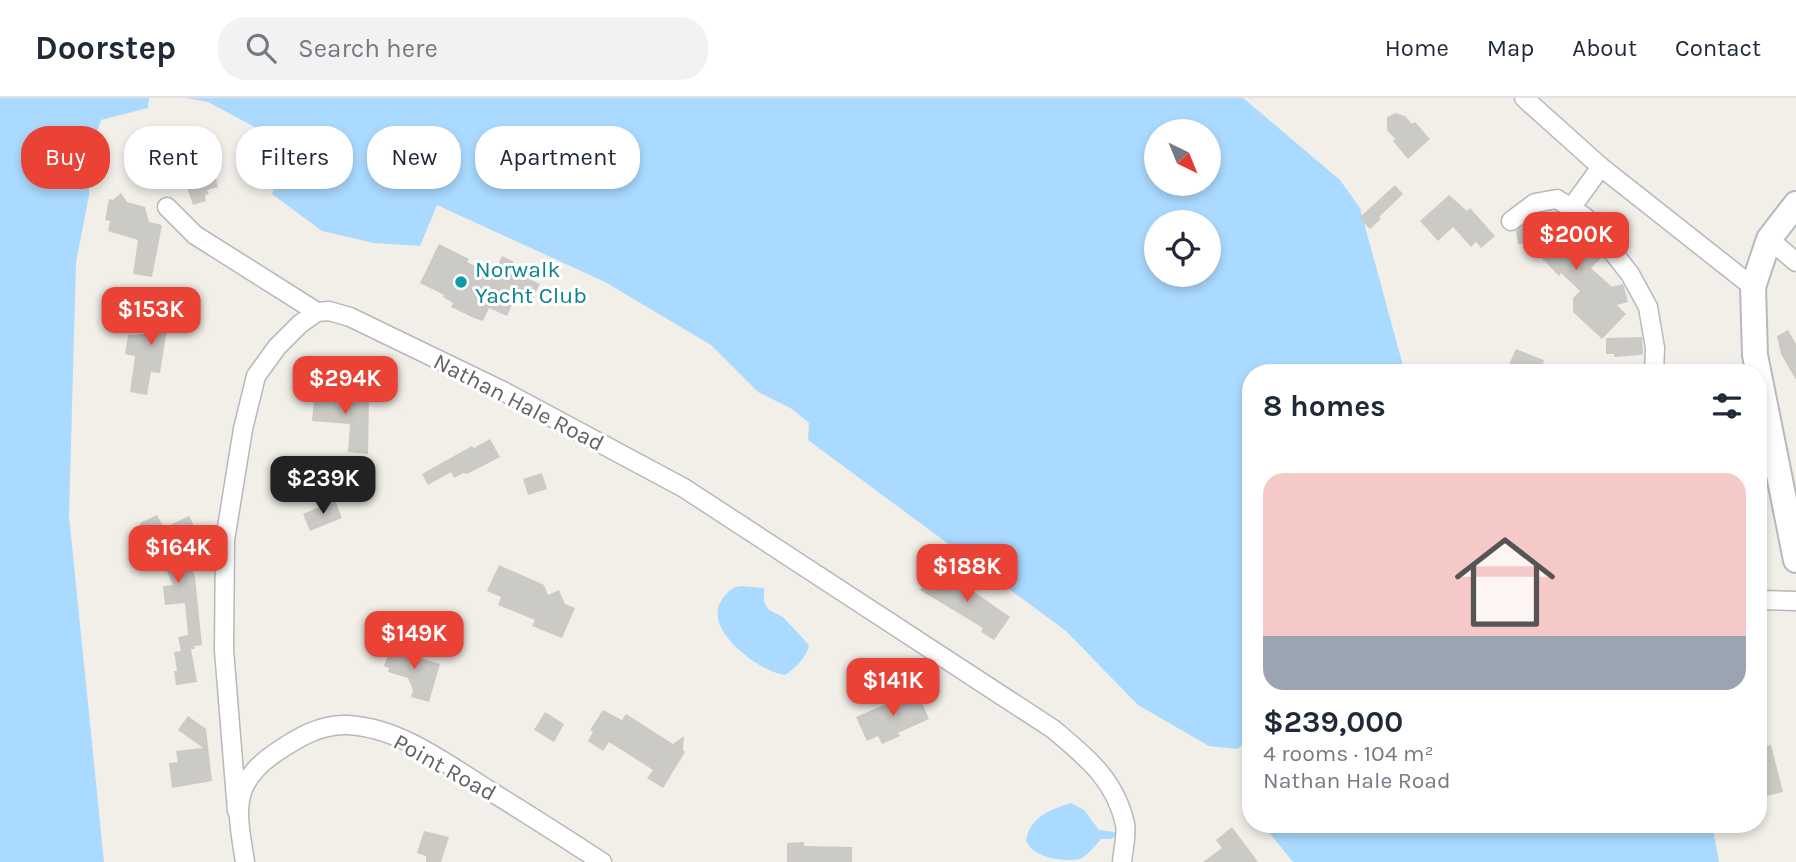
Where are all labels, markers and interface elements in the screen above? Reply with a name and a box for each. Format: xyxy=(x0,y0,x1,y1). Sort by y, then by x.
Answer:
search box xyxy=(218,17,708,80)
text: Doorstep xyxy=(35,29,176,67)
icon: search xyxy=(242,29,280,67)
text: Search here xyxy=(298,33,438,64)
text: Home xyxy=(1385,34,1449,62)
text: Map xyxy=(1487,34,1534,62)
text: About xyxy=(1572,34,1637,62)
text: Contact xyxy=(1675,34,1761,62)
north arrow xyxy=(1144,119,1222,196)
map controls xyxy=(1144,119,1221,287)
chip: Buy xyxy=(21,126,110,189)
chip: Rent xyxy=(124,126,222,189)
chip: Filters xyxy=(236,126,353,189)
chip: New xyxy=(367,126,461,189)
chip: Apartment xyxy=(475,126,640,189)
button: locate xyxy=(1144,210,1221,287)
pin: $200K xyxy=(1527,212,1625,272)
text: $200K xyxy=(1539,221,1613,248)
place label: Norwalk Yacht Club xyxy=(475,256,587,309)
marker: Norwalk Yacht Club xyxy=(453,274,469,290)
pin: $153K xyxy=(102,288,200,347)
text: $153K xyxy=(118,296,184,323)
street label: Nathan Hale Road xyxy=(429,348,608,457)
pin: $294K xyxy=(296,356,394,416)
text: $294K xyxy=(309,365,381,392)
icon: filters xyxy=(1708,387,1746,425)
text: 8 homes xyxy=(1263,388,1386,424)
pin: $239K xyxy=(274,456,372,516)
text: $239K xyxy=(286,465,360,492)
icon: home xyxy=(1442,519,1568,645)
pin: $164K xyxy=(129,526,227,585)
text: $164K xyxy=(145,534,211,561)
pin: $188K xyxy=(918,545,1016,604)
text: $188K xyxy=(933,553,1001,580)
pin: $149K xyxy=(365,612,463,671)
text: $149K xyxy=(381,620,447,647)
pin: $141K xyxy=(844,658,942,718)
text: $141K xyxy=(863,667,923,694)
text: $239,000 xyxy=(1263,704,1403,740)
street label: Point Road xyxy=(389,728,501,807)
text: 4 rooms · 104 m² xyxy=(1263,740,1434,767)
text: Nathan Hale Road xyxy=(1263,767,1451,794)

